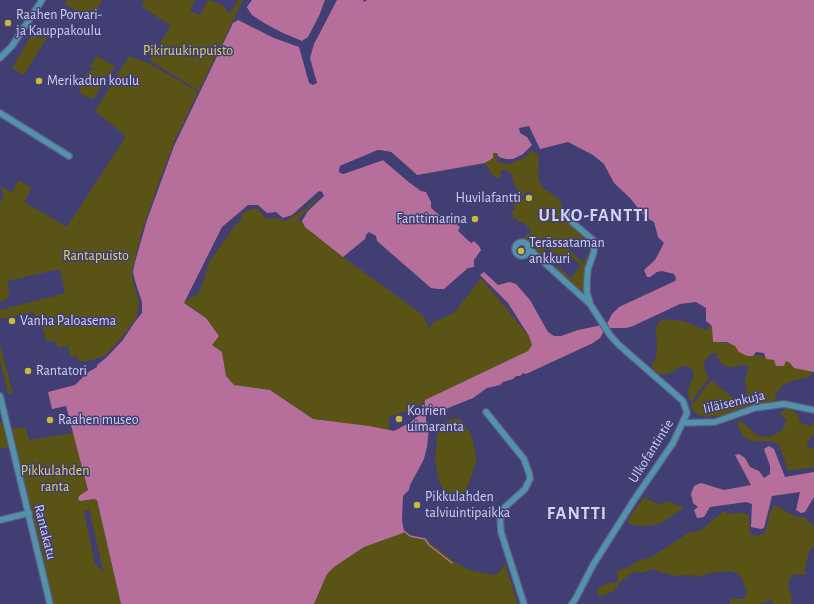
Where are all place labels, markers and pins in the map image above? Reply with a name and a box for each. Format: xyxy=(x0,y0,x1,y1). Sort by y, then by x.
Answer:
place label: Raahen Porvari- ja Kauppakoulu xyxy=(16,7,102,40)
marker: Raahen Porvari- ja Kauppakoulu xyxy=(3,18,13,28)
place label: Merikadun koulu xyxy=(47,73,139,89)
marker: Merikadun koulu xyxy=(34,76,44,86)
place label: Huvilafantti xyxy=(456,190,521,206)
marker: Huvilafantti xyxy=(524,193,534,203)
place label: Fanttimarina xyxy=(396,211,467,227)
marker: Fanttimarina xyxy=(470,214,480,224)
place label: Terässataman ankkuri xyxy=(529,235,605,268)
marker: Terässataman ankkuri xyxy=(516,246,526,256)
place label: Vanha Paloasema xyxy=(20,313,116,329)
marker: Vanha Paloasema xyxy=(7,316,17,326)
place label: Rantatori xyxy=(36,363,87,379)
marker: Rantatori xyxy=(23,366,33,376)
place label: Koirien uimaranta xyxy=(407,403,464,436)
place label: Raahen museo xyxy=(58,412,139,428)
marker: Koirien uimaranta xyxy=(394,414,404,424)
marker: Raahen museo xyxy=(45,415,55,425)
place label: Pikkulahden talviuintipaikka xyxy=(425,489,510,522)
marker: Pikkulahden talviuintipaikka xyxy=(412,500,422,510)

